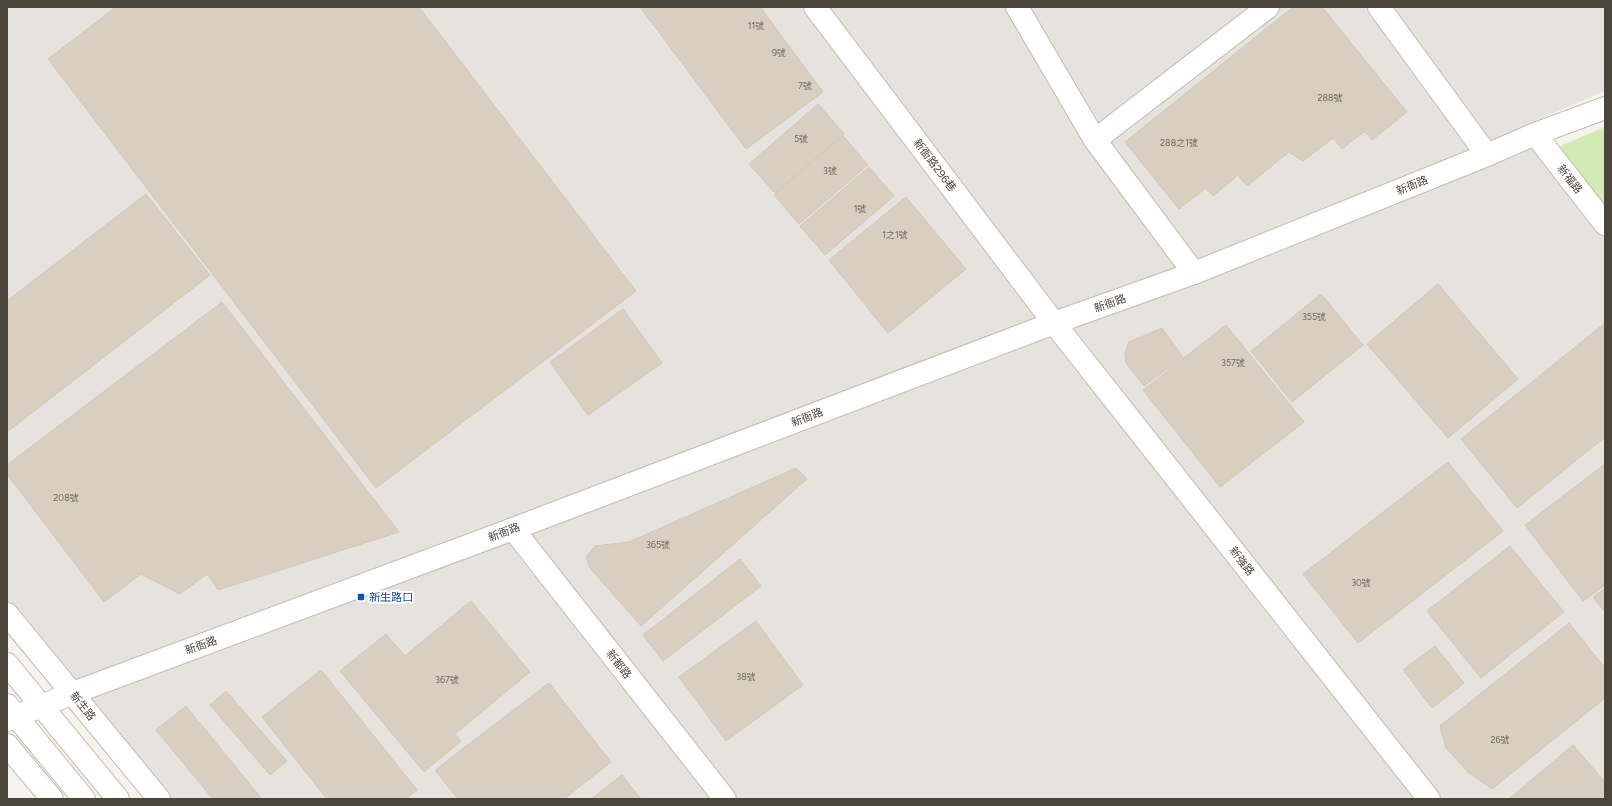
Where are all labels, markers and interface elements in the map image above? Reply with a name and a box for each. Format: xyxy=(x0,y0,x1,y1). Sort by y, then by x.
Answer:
house number: 11號 xyxy=(748,20,764,31)
house number: 9號 xyxy=(772,47,786,58)
house number: 7號 xyxy=(798,80,812,91)
house number: 288號 xyxy=(1317,92,1343,103)
house number: 5號 xyxy=(794,133,808,144)
street label: 新衙路296巷 xyxy=(911,136,959,194)
house number: 288之1號 xyxy=(1160,137,1198,148)
street label: 新福路 xyxy=(1554,162,1585,196)
house number: 3號 xyxy=(823,165,837,176)
street label: 新衙路 xyxy=(1394,173,1430,198)
house number: 1號 xyxy=(854,203,866,214)
house number: 1之1號 xyxy=(882,229,908,240)
street label: 新衙路 xyxy=(1092,292,1128,315)
house number: 355號 xyxy=(1302,311,1326,322)
house number: 357號 xyxy=(1221,357,1245,368)
street label: 新衙路 xyxy=(789,405,825,429)
house number: 208號 xyxy=(53,492,79,503)
street label: 新衙路 xyxy=(486,520,522,544)
house number: 365號 xyxy=(646,539,670,550)
street label: 新強路 xyxy=(1226,544,1257,578)
house number: 30號 xyxy=(1351,577,1371,588)
place label: 新生路口 xyxy=(369,591,413,604)
marker: 新生路口 xyxy=(356,592,366,602)
street label: 新衙路 xyxy=(183,634,219,657)
street label: 新都路 xyxy=(603,647,634,681)
house number: 38號 xyxy=(736,671,756,682)
house number: 367號 xyxy=(435,674,459,685)
street label: 新生路 xyxy=(67,689,98,723)
house number: 26號 xyxy=(1490,734,1510,745)

